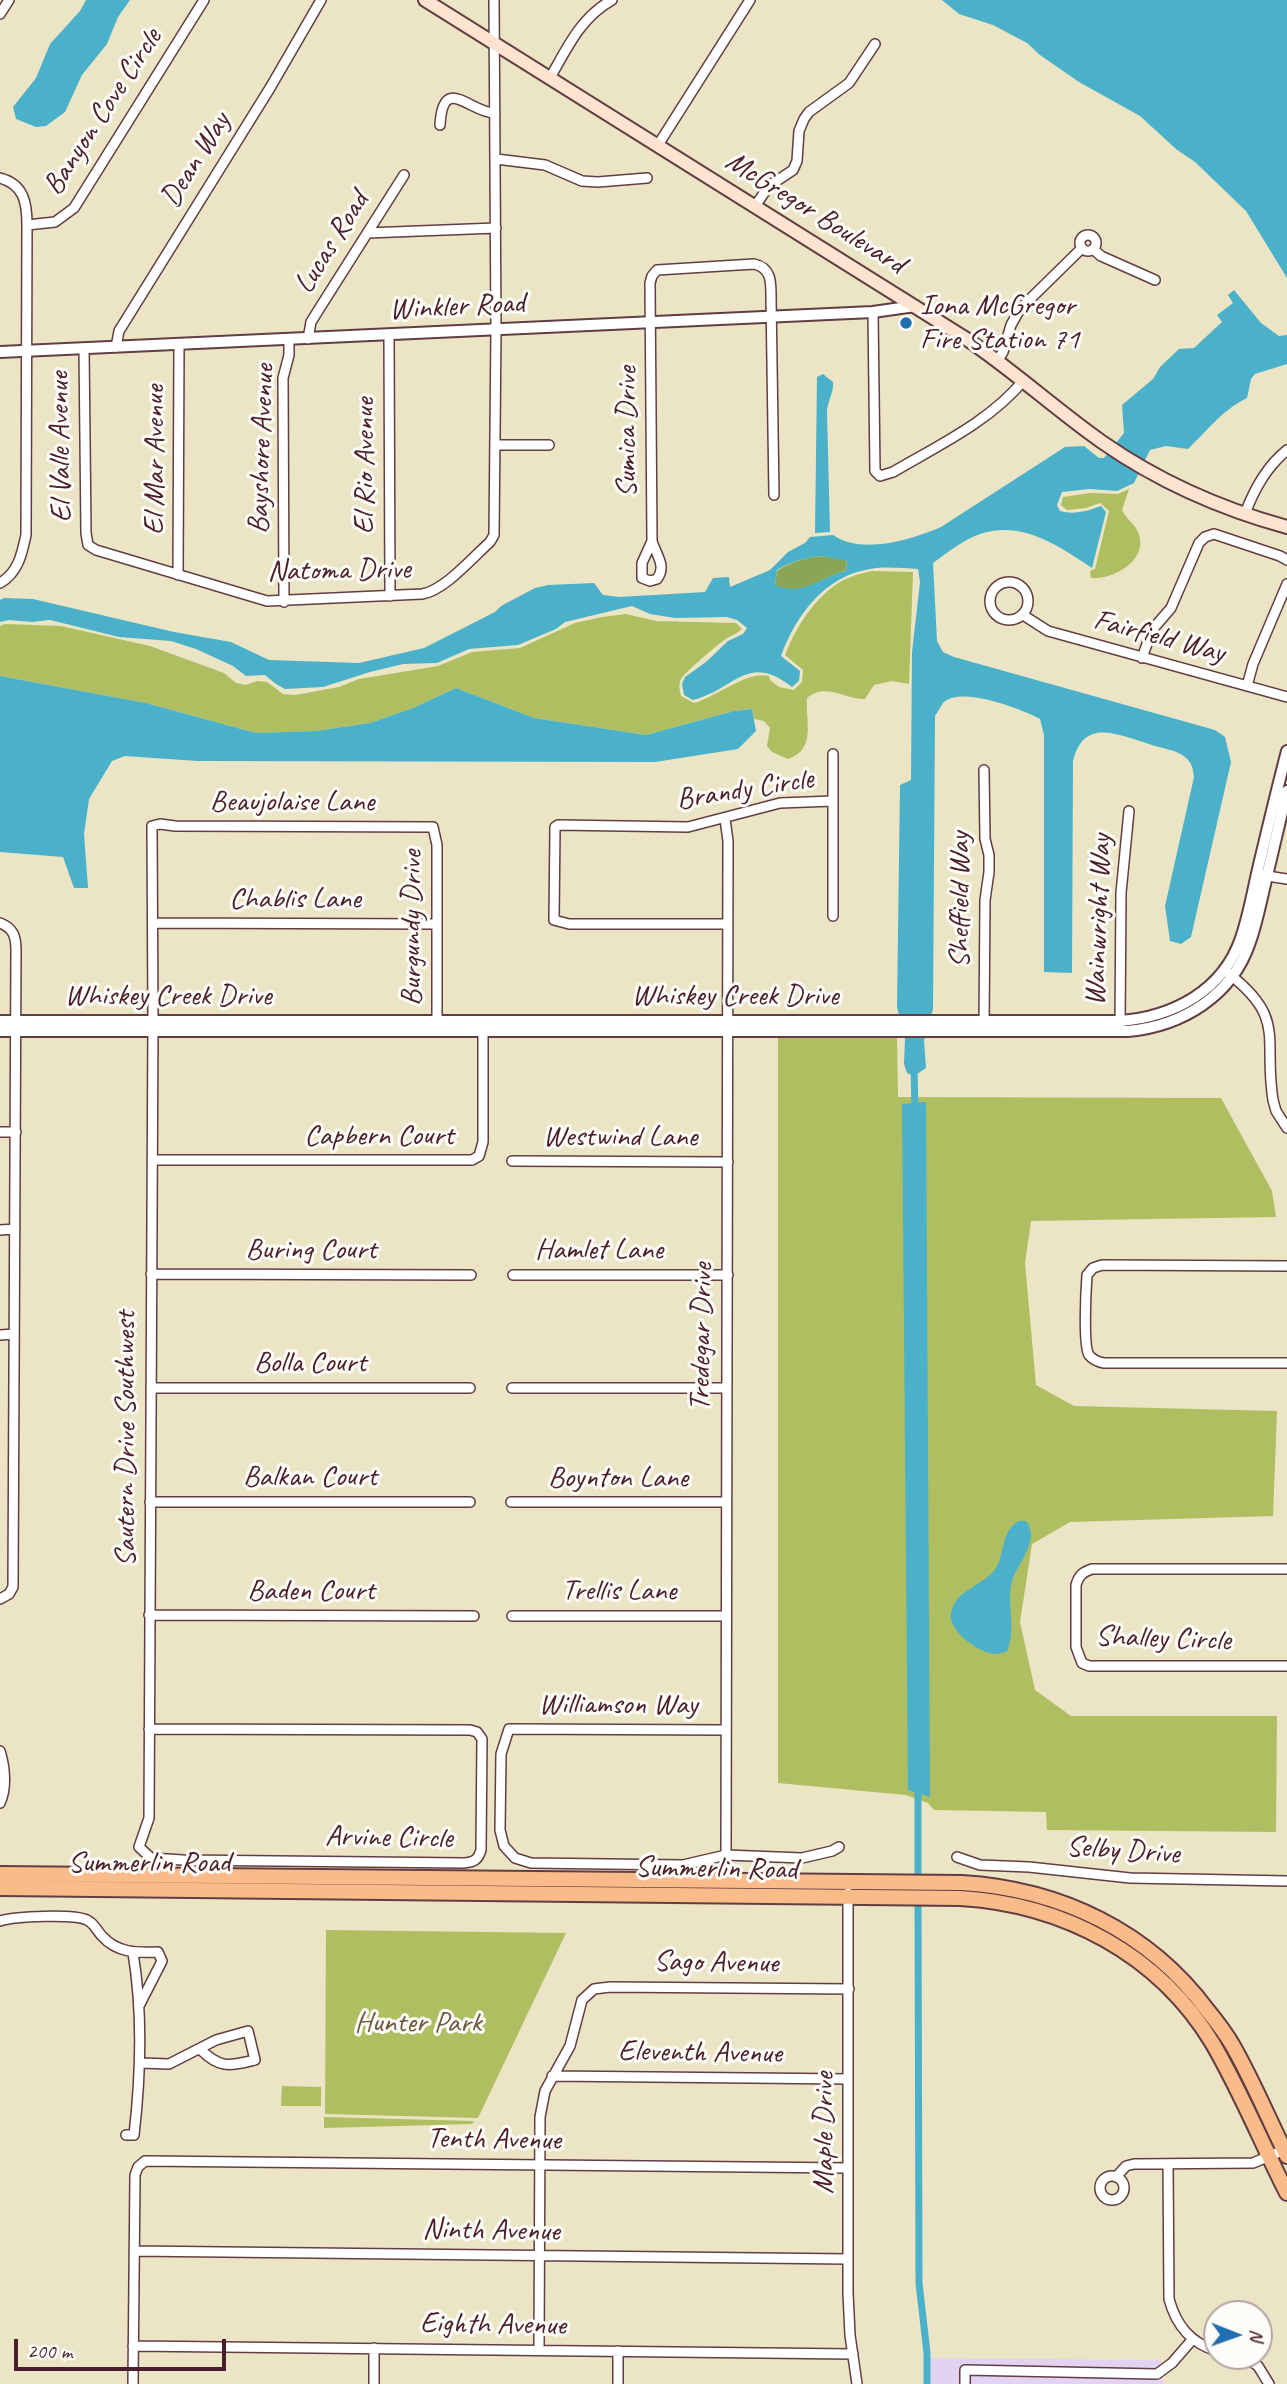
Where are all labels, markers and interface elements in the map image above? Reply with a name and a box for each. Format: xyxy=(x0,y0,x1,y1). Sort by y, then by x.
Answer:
street label: Banyon Cove Circle xyxy=(36,22,170,202)
street label: Dean Way xyxy=(153,106,239,214)
street label: McGregor Boulevard xyxy=(719,143,911,283)
street label: Lucas Road xyxy=(287,186,377,300)
street label: Winkler Road xyxy=(388,285,526,329)
place label: Iona McGregor Fire Station 71 xyxy=(920,288,1079,358)
marker: Iona McGregor Fire Station 71 xyxy=(898,315,914,331)
street label: Bayshore Avenue xyxy=(241,364,283,534)
street label: Sumica Drive xyxy=(609,366,645,498)
street label: El Valle Avenue xyxy=(42,371,80,523)
street label: El Mar Avenue xyxy=(137,385,173,535)
street label: El Rio Avenue xyxy=(347,398,383,534)
street label: Natoma Drive xyxy=(267,552,411,590)
street label: Fairfield Way xyxy=(1090,602,1228,672)
street label: Brandy Circle xyxy=(674,761,816,819)
street label: Beaujolaise Lane xyxy=(210,784,374,820)
street label: Sheffield Way xyxy=(942,832,978,968)
street label: Wainwright Way xyxy=(1078,834,1120,1006)
street label: Burgundy Drive xyxy=(394,850,430,1006)
street label: Chablis Lane xyxy=(229,881,361,917)
street label: Whiskey Creek Drive xyxy=(65,978,271,1014)
street label: Whiskey Creek Drive xyxy=(632,978,838,1014)
street label: Capbern Court xyxy=(304,1118,454,1154)
street label: Westwind Lane xyxy=(543,1119,697,1155)
street label: Buring Court xyxy=(245,1232,377,1268)
street label: Hamlet Lane xyxy=(535,1232,663,1268)
street label: Tredegar Drive xyxy=(683,1263,721,1411)
street label: Sautern Drive Southwest xyxy=(108,1311,144,1567)
street label: Bolla Court xyxy=(254,1345,366,1381)
street label: Balkan Court xyxy=(243,1459,377,1495)
street label: Boynton Lane xyxy=(548,1460,688,1496)
street label: Baden Court xyxy=(247,1573,375,1609)
street label: Trellis Lane xyxy=(562,1573,676,1609)
street label: Shalley Circle xyxy=(1095,1619,1231,1659)
street label: Williamson Way xyxy=(539,1687,697,1723)
street label: Arvine Circle xyxy=(325,1819,453,1857)
street label: Selby Drive xyxy=(1065,1829,1181,1873)
street label: Summerlin Road xyxy=(68,1845,230,1881)
street label: Summerlin Road xyxy=(634,1850,798,1888)
street label: Sago Avenue xyxy=(653,1944,779,1982)
park label: Hunter Park xyxy=(355,2005,481,2041)
street label: Eleventh Avenue xyxy=(618,2034,782,2072)
street label: Maple Drive xyxy=(806,2072,842,2194)
street label: Tenth Avenue xyxy=(427,2121,561,2159)
street label: Ninth Avenue xyxy=(422,2212,560,2250)
north arrow xyxy=(1203,2300,1273,2370)
street label: Eighth Avenue xyxy=(420,2306,566,2344)
scale bar xyxy=(18,2324,229,2368)
text: N xyxy=(1245,2329,1269,2341)
text: 200 m xyxy=(27,2338,72,2364)

